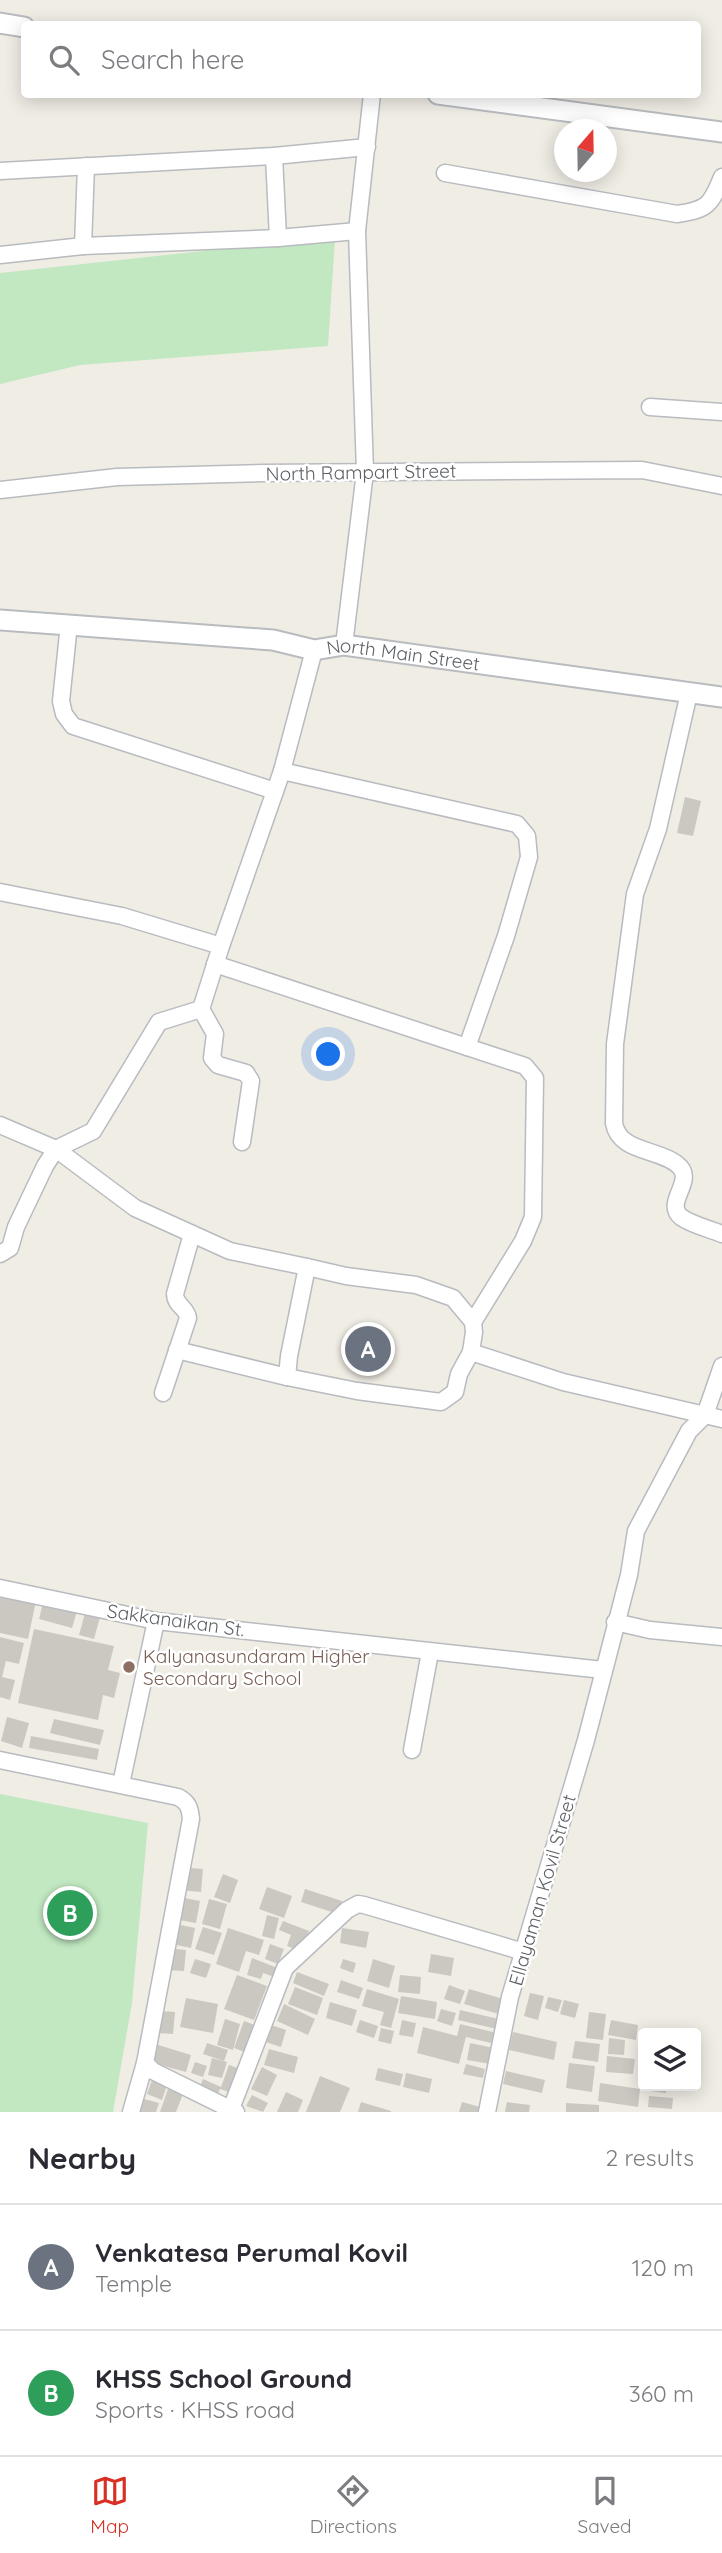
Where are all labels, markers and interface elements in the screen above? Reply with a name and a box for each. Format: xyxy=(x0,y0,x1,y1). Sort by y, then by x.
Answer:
search box xyxy=(21,21,701,98)
icon: search xyxy=(45,41,83,79)
text: Search here xyxy=(101,43,245,76)
north arrow xyxy=(554,119,617,182)
street label: North Rampart Street xyxy=(266,458,456,486)
street label: North Main Street xyxy=(325,633,481,676)
your location xyxy=(311,1037,345,1071)
pin: A xyxy=(345,1323,391,1375)
street label: Sakkanaikan St. xyxy=(106,1598,246,1642)
place label: Kalyanasundaram Higher Secondary School xyxy=(143,1644,370,1690)
marker: Kalyanasundaram Higher Secondary School xyxy=(121,1659,137,1675)
street label: Ellayaman Kovil Street xyxy=(503,1792,581,1988)
pin: B xyxy=(47,1887,93,1939)
map controls xyxy=(638,2028,701,2091)
button: layers xyxy=(638,2028,701,2091)
text: Nearby xyxy=(28,2139,136,2177)
text: 2 results xyxy=(605,2143,694,2172)
text: Venkatesa Perumal Kovil xyxy=(95,2236,408,2269)
text: A xyxy=(44,2253,58,2282)
text: 120 m xyxy=(632,2253,694,2282)
text: Temple xyxy=(95,2269,172,2298)
text: KHSS School Ground xyxy=(95,2362,352,2395)
text: B xyxy=(43,2379,59,2408)
text: 360 m xyxy=(629,2379,694,2408)
text: Sports · KHSS road xyxy=(95,2395,295,2424)
tab: Map xyxy=(90,2472,129,2538)
tab: Directions xyxy=(310,2472,397,2538)
tab: Saved xyxy=(577,2472,632,2538)

